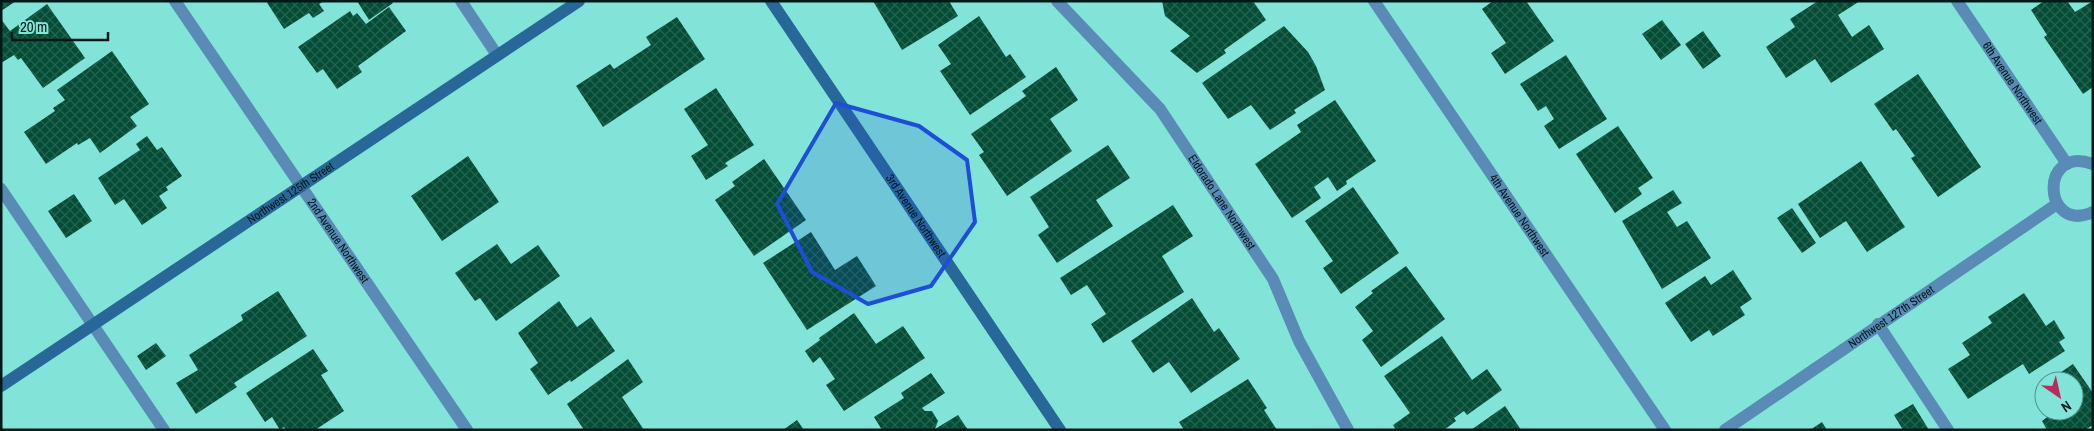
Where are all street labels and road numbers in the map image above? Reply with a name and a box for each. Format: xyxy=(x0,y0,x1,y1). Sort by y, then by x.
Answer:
street label: 6th Avenue Northwest xyxy=(1979,39,2046,128)
street label: Eldorado Lane Northwest xyxy=(1184,151,1259,253)
street label: Northwest 125th Street xyxy=(244,158,337,228)
street label: 3rd Avenue Northwest xyxy=(882,171,950,261)
street label: 4th Avenue Northwest xyxy=(1486,171,1553,260)
street label: 2nd Avenue Northwest xyxy=(304,195,373,286)
street label: Northwest 127th Street xyxy=(1845,282,1938,352)

